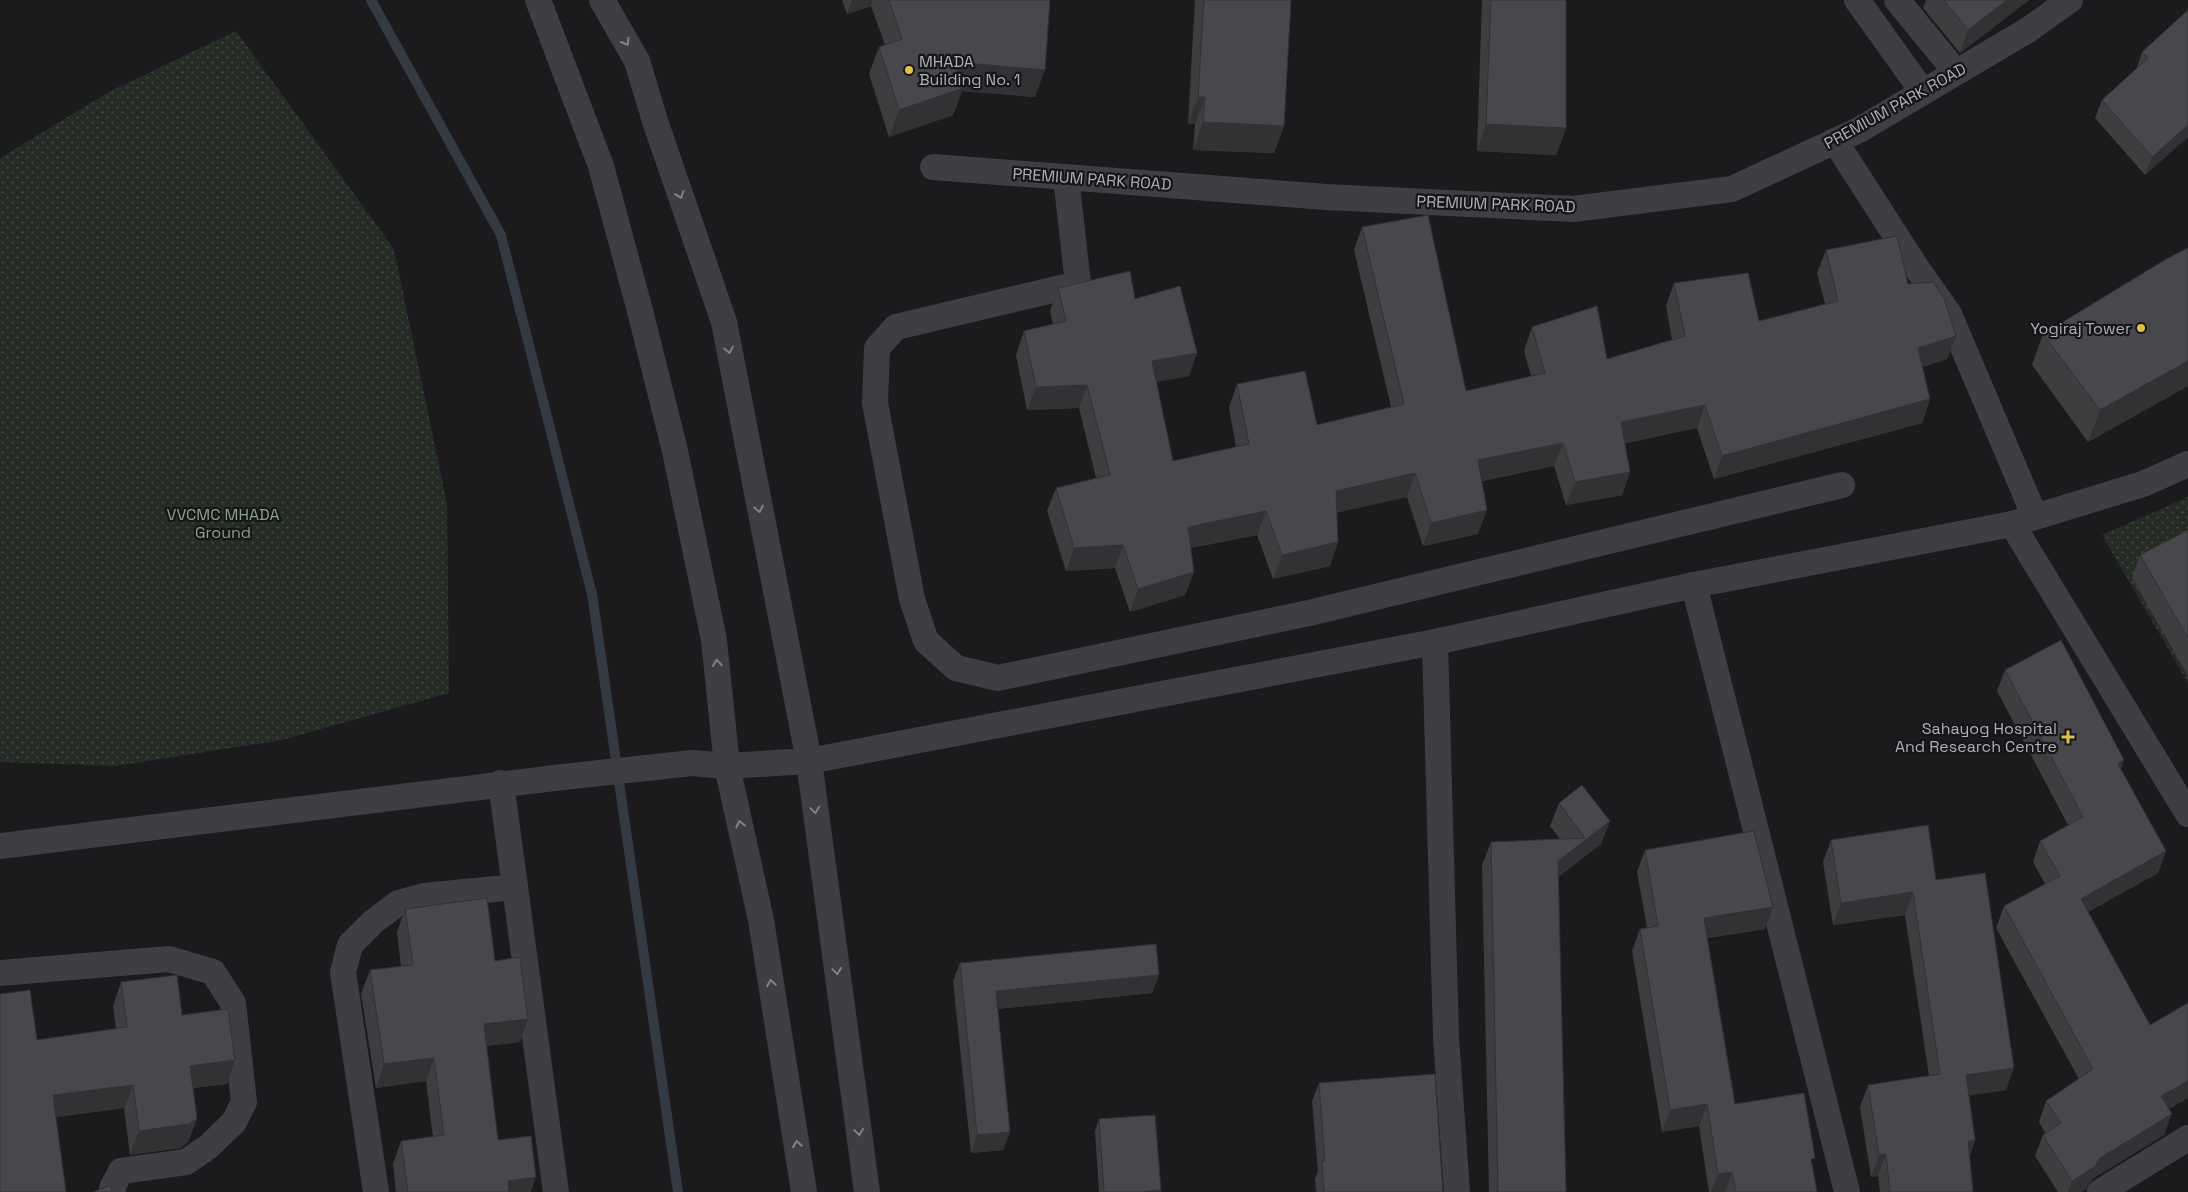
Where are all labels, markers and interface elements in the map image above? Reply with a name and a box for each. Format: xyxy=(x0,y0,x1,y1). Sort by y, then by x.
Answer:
one-way arrow xyxy=(620,37,630,46)
place label: MHADA Building No. 1 xyxy=(919,51,1020,90)
street label: PREMIUM PARK ROAD xyxy=(1820,58,1970,154)
marker: MHADA Building No. 1 xyxy=(903,64,915,76)
street label: PREMIUM PARK ROAD xyxy=(1012,163,1172,195)
one-way arrow xyxy=(674,190,684,199)
street label: PREMIUM PARK ROAD xyxy=(1416,191,1576,217)
place label: Yogiraj Tower xyxy=(2030,318,2131,339)
marker: Yogiraj Tower xyxy=(2135,322,2147,334)
one-way arrow xyxy=(723,345,733,354)
park label: VVCMC MHADA Ground xyxy=(166,504,280,543)
one-way arrow xyxy=(753,505,763,514)
one-way arrow xyxy=(711,659,722,667)
place label: Sahayog Hospital And Research Centre xyxy=(1895,718,2057,757)
marker: Sahayog Hospital And Research Centre xyxy=(2061,730,2075,744)
one-way arrow xyxy=(809,806,820,814)
one-way arrow xyxy=(735,820,746,828)
one-way arrow xyxy=(831,967,842,975)
one-way arrow xyxy=(766,979,777,987)
one-way arrow xyxy=(853,1128,863,1136)
one-way arrow xyxy=(792,1139,802,1148)

